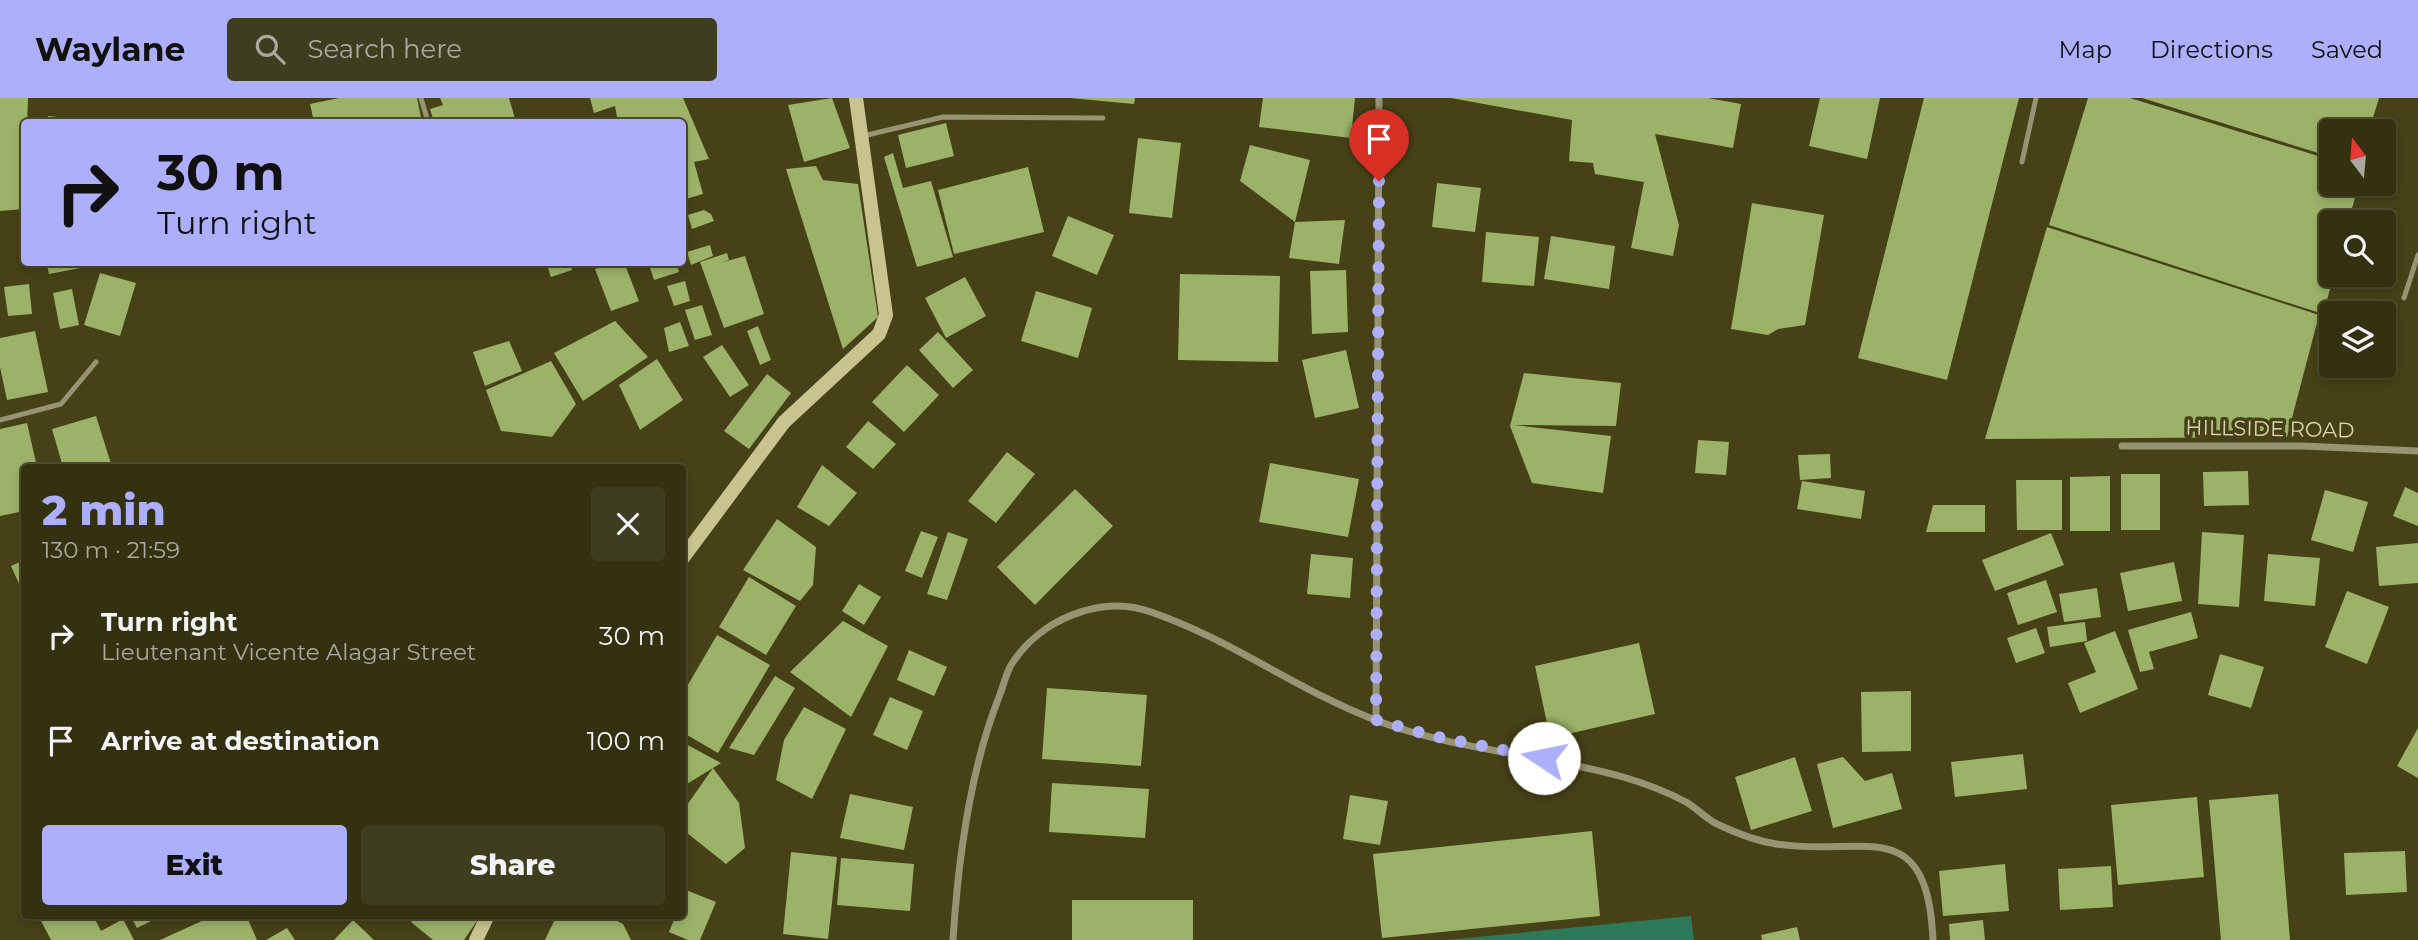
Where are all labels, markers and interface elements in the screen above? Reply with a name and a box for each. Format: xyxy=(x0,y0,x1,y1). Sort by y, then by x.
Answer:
search box xyxy=(227,18,717,81)
text: Waylane xyxy=(35,29,185,69)
icon: search xyxy=(251,30,289,68)
text: Search here xyxy=(307,33,462,65)
text: Map xyxy=(2059,35,2112,64)
text: Directions xyxy=(2150,35,2273,64)
text: Saved xyxy=(2311,35,2383,64)
pin xyxy=(1349,109,1409,181)
north arrow xyxy=(2319,119,2396,196)
map controls xyxy=(2319,119,2396,378)
icon: arrive xyxy=(1360,120,1398,158)
text: 30 m xyxy=(157,143,285,202)
icon: right xyxy=(42,147,133,238)
text: Turn right xyxy=(157,203,317,242)
button: search xyxy=(2319,210,2396,287)
button: layers xyxy=(2319,301,2396,378)
street label: HILLSIDE ROAD xyxy=(2185,415,2355,442)
text: 2 min xyxy=(42,484,166,536)
button: close xyxy=(591,487,665,561)
text: 130 m · 21:59 xyxy=(42,536,180,564)
text: Turn right xyxy=(101,606,237,638)
icon: right xyxy=(42,617,80,655)
text: 30 m xyxy=(599,620,665,652)
text: Lieutenant Vicente Alagar Street xyxy=(101,638,476,666)
position arrow xyxy=(1507,721,1581,795)
icon: arrive xyxy=(42,722,80,760)
text: Arrive at destination xyxy=(101,725,380,757)
text: 100 m xyxy=(587,725,665,757)
button: Exit xyxy=(42,825,347,905)
button: Share xyxy=(361,825,665,905)

